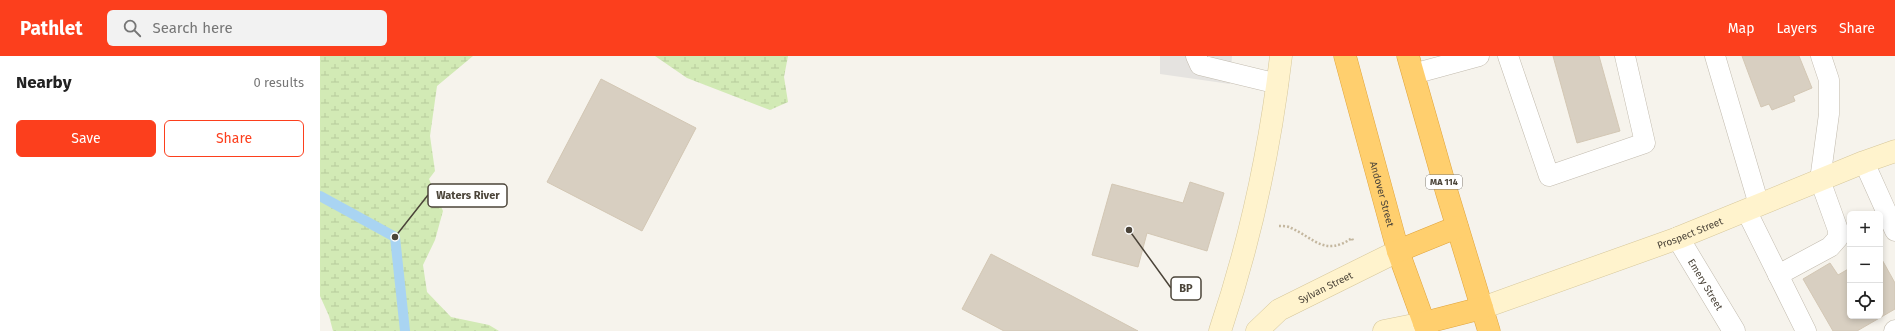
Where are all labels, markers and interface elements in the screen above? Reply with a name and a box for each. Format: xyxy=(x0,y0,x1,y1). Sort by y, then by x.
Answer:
search box xyxy=(107,10,387,46)
text: Pathlet xyxy=(20,17,83,40)
icon: search xyxy=(121,17,143,39)
text: Search here xyxy=(153,19,233,37)
text: Map xyxy=(1728,20,1754,37)
text: Layers xyxy=(1776,20,1817,37)
text: Share xyxy=(1839,20,1875,37)
text: Nearby xyxy=(16,72,71,93)
text: 0 results xyxy=(253,75,304,90)
button: Save xyxy=(16,120,156,157)
button: Share xyxy=(164,120,304,157)
street label: Andover Street xyxy=(1367,160,1396,229)
road number: MA 114 xyxy=(1426,175,1462,189)
callout: Waters River xyxy=(428,184,507,207)
text: Waters River xyxy=(436,189,500,202)
map controls xyxy=(1847,211,1883,319)
button: + xyxy=(1847,211,1883,247)
street label: Prospect Street xyxy=(1656,215,1725,252)
button: − xyxy=(1847,247,1883,283)
street label: Emery Street xyxy=(1685,257,1725,313)
street label: Sylvan Street xyxy=(1297,269,1355,306)
callout: BP xyxy=(1171,277,1201,300)
text: BP xyxy=(1179,282,1193,295)
button: locate xyxy=(1847,283,1883,319)

